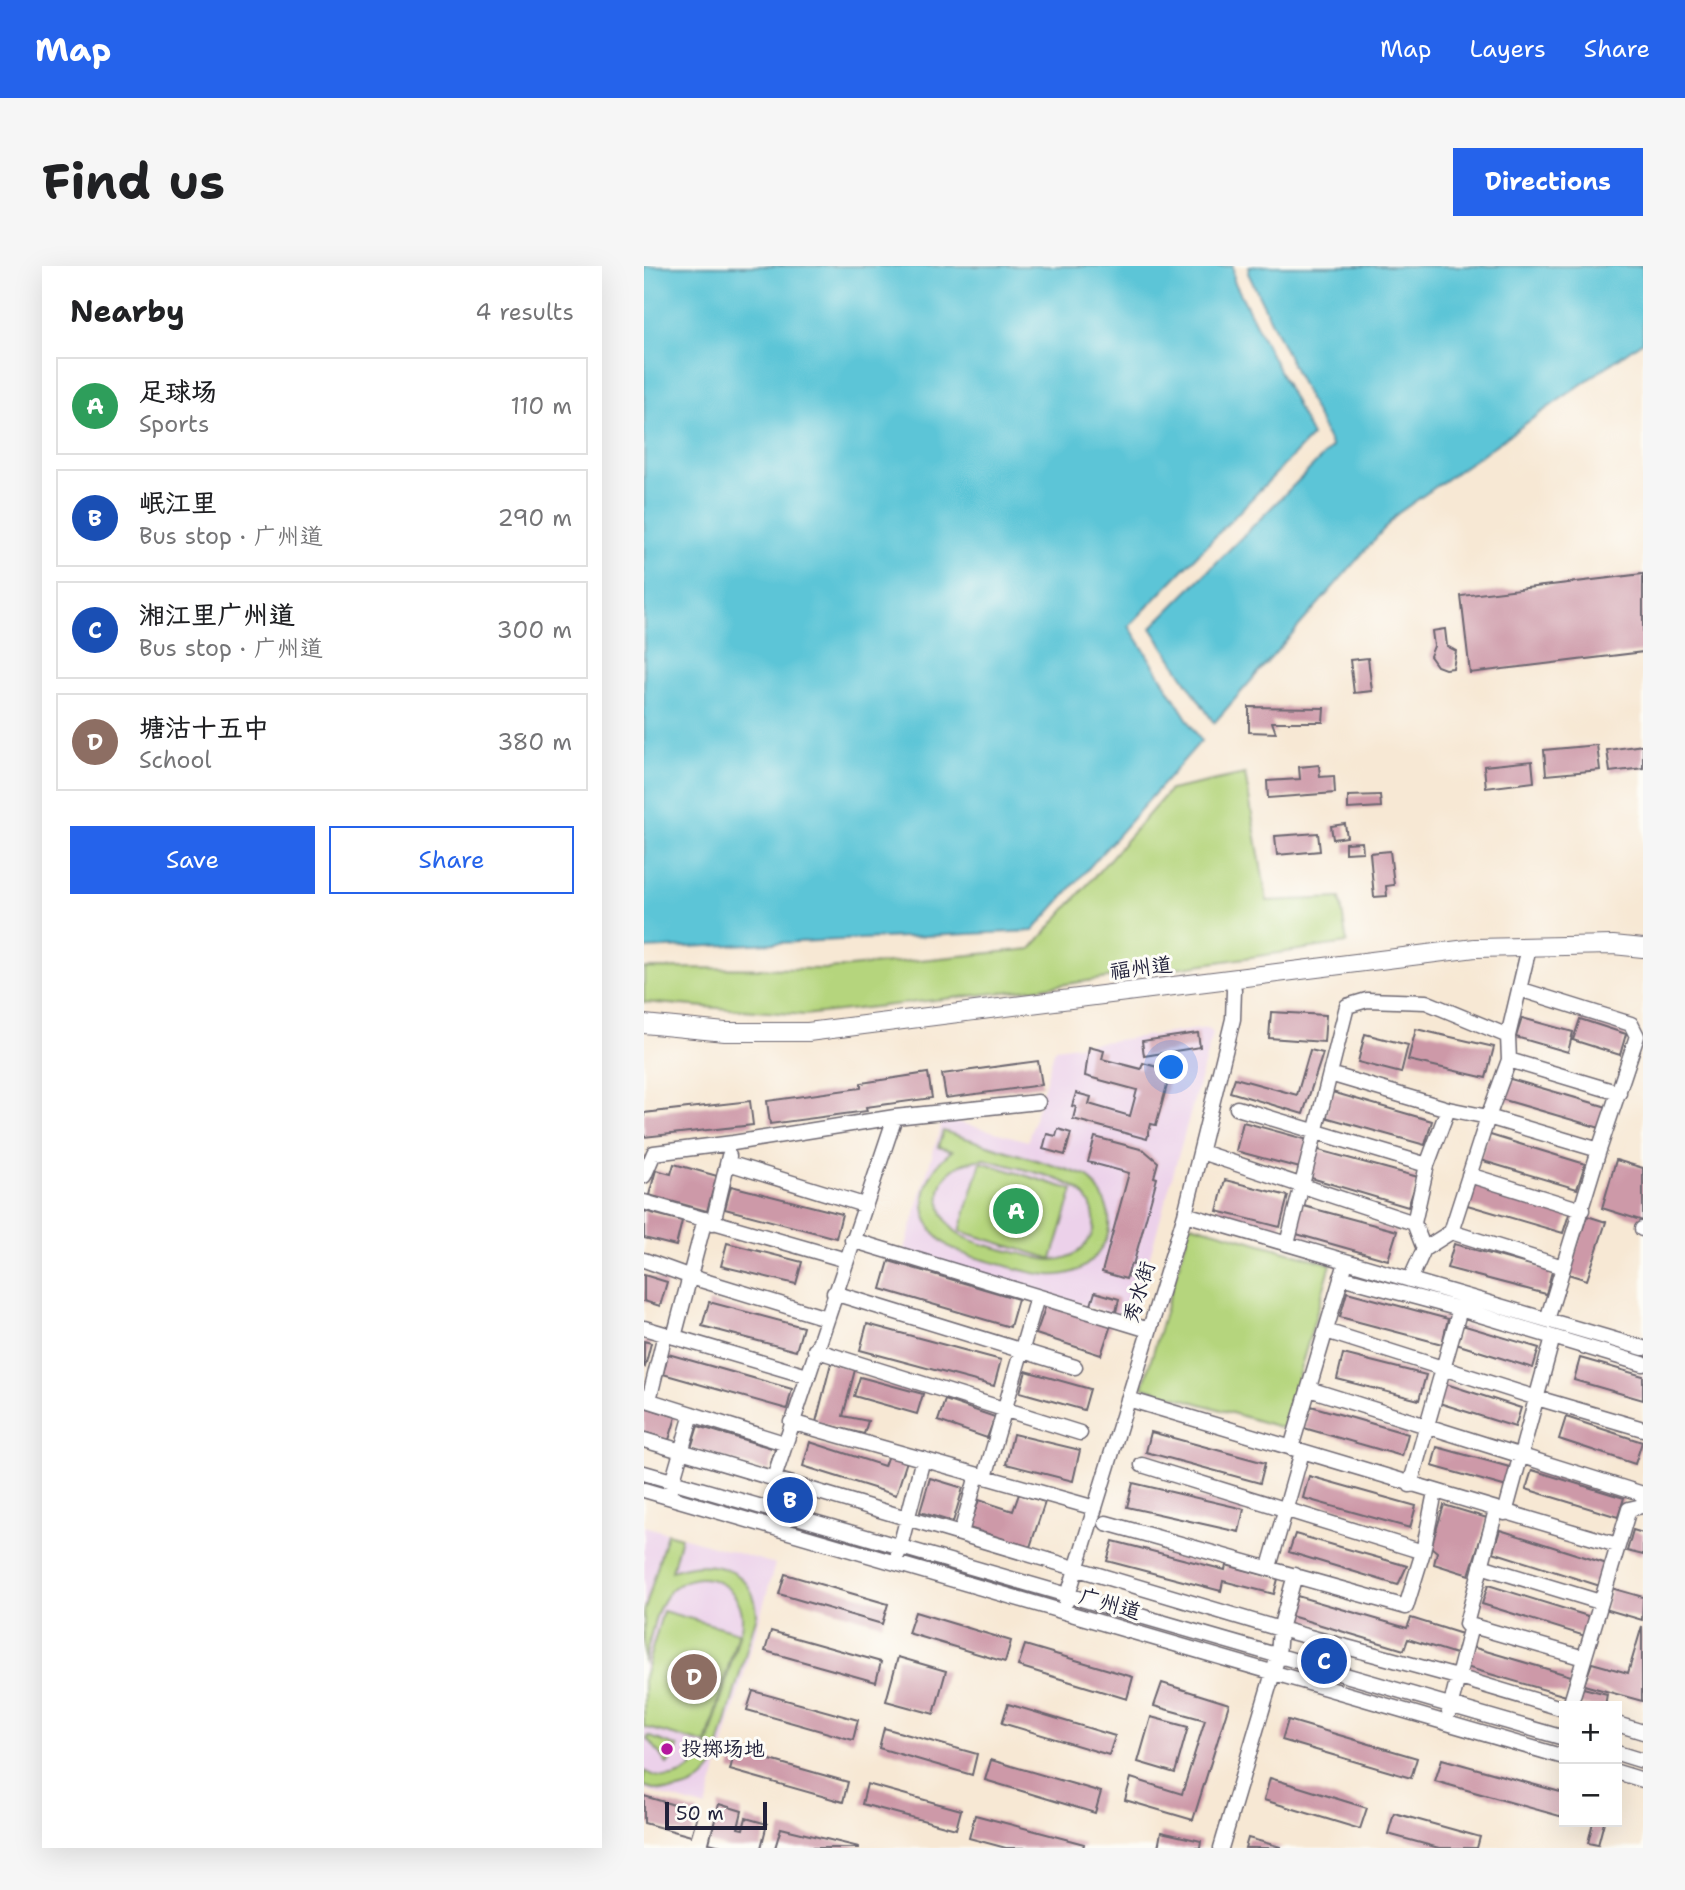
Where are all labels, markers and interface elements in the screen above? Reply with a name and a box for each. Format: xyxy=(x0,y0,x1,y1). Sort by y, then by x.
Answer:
text: Map xyxy=(35,27,111,72)
text: Map xyxy=(1380,33,1431,65)
text: Layers xyxy=(1469,33,1546,65)
text: Share xyxy=(1584,33,1650,65)
button: Directions xyxy=(1453,148,1643,216)
text: Find us xyxy=(42,149,225,215)
text: Nearby xyxy=(70,291,185,332)
text: 4 results xyxy=(475,297,574,327)
text: 足球场 xyxy=(139,374,217,409)
text: A xyxy=(86,391,104,421)
text: 110 m xyxy=(510,391,572,421)
text: Sports xyxy=(139,409,210,439)
text: 岷江里 xyxy=(139,485,217,520)
text: B xyxy=(88,503,102,533)
text: 290 m xyxy=(498,503,572,533)
text: Bus stop · 广州道 xyxy=(139,521,323,551)
text: 湘江里广州道 xyxy=(139,597,295,632)
text: C xyxy=(88,615,102,645)
text: 300 m xyxy=(497,615,572,645)
text: Bus stop · 广州道 xyxy=(139,633,323,663)
text: 塘沽十五中 xyxy=(139,710,269,745)
text: D xyxy=(87,727,103,757)
text: 380 m xyxy=(497,727,572,757)
text: School xyxy=(139,745,211,775)
button: Save xyxy=(70,826,315,894)
button: Share xyxy=(329,826,574,894)
street label: 福州道 xyxy=(1108,950,1174,986)
your location xyxy=(1154,1050,1188,1084)
pin: A xyxy=(993,1185,1039,1237)
street label: 秀水街 xyxy=(1116,1258,1162,1326)
pin: B xyxy=(767,1474,813,1526)
street label: 广州道 xyxy=(1076,1582,1144,1626)
pin: C xyxy=(1301,1635,1347,1687)
pin: D xyxy=(671,1651,717,1703)
map controls xyxy=(1559,1701,1622,1827)
button: + xyxy=(1559,1701,1622,1764)
place label: 投掷场地 xyxy=(681,1735,765,1763)
marker: 投掷场地 xyxy=(659,1741,675,1757)
button: − xyxy=(1559,1764,1622,1827)
scale bar xyxy=(665,1799,766,1831)
text: 50 m xyxy=(676,1801,724,1826)

